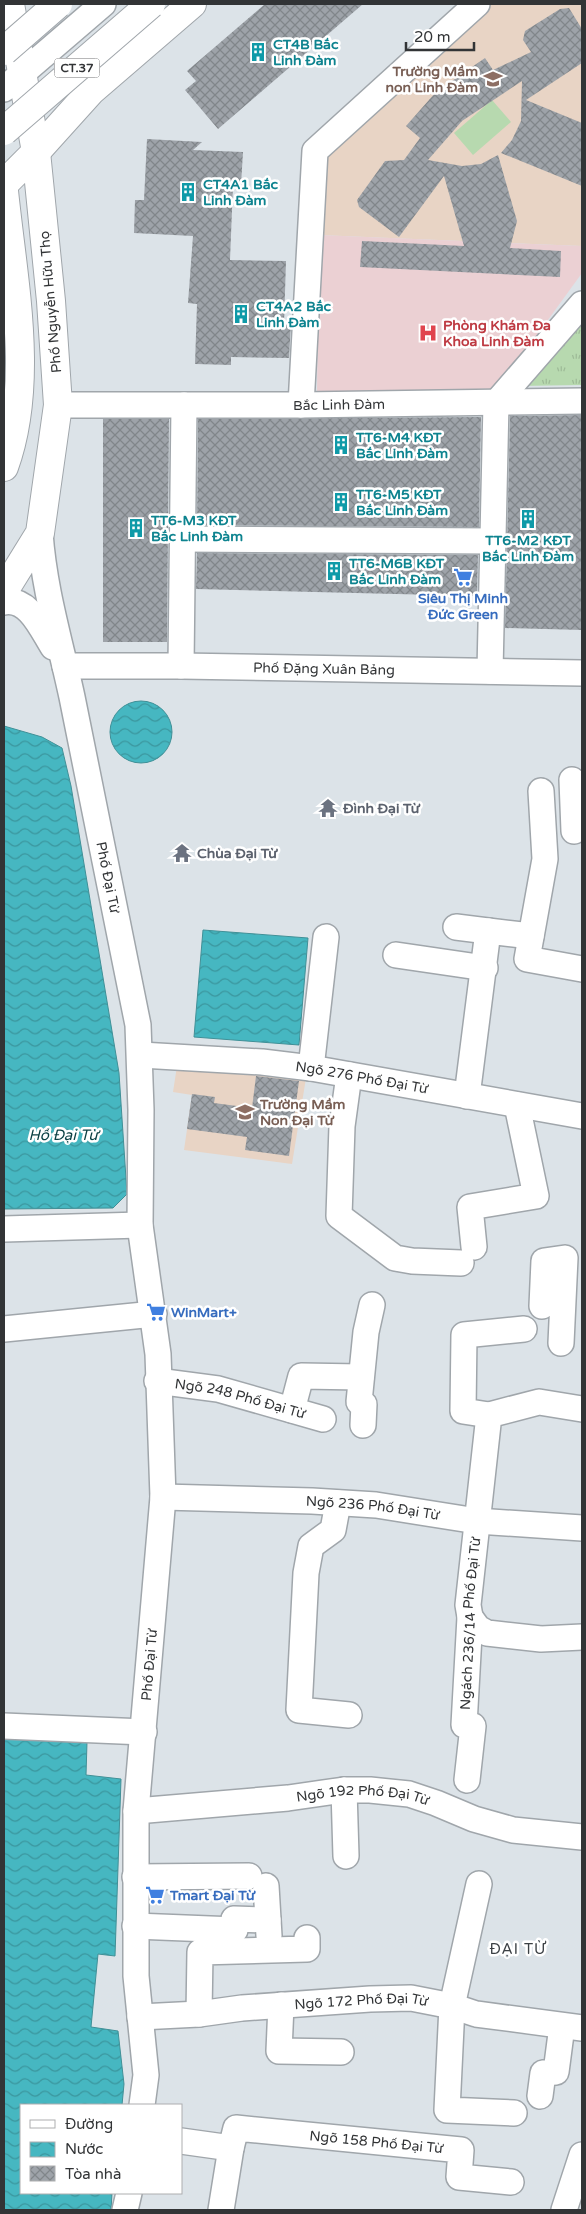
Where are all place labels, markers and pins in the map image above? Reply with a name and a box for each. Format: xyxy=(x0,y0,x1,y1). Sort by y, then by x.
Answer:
place label: CT4B Bắc Linh Đàm xyxy=(273,36,339,69)
building icon: CT4B Bắc Linh Đàm xyxy=(247,41,269,63)
place label: Trường Mầm non Linh Đàm xyxy=(385,63,478,96)
school or university icon: Trường Mầm non Linh Đàm xyxy=(482,68,504,90)
place label: CT4A1 Bắc Linh Đàm xyxy=(203,176,278,209)
building icon: CT4A1 Bắc Linh Đàm xyxy=(177,181,199,203)
place label: CT4A2 Bắc Linh Đàm xyxy=(256,298,331,331)
building icon: CT4A2 Bắc Linh Đàm xyxy=(230,303,252,325)
place label: Phòng Khám Đa Khoa Linh Đàm xyxy=(443,317,551,350)
hospital icon: Phòng Khám Đa Khoa Linh Đàm xyxy=(417,322,439,344)
place label: TT6-M4 KĐT Bắc Linh Đàm xyxy=(355,429,448,462)
building icon: TT6-M4 KĐT Bắc Linh Đàm xyxy=(330,434,352,456)
place label: TT6-M5 KĐT Bắc Linh Đàm xyxy=(355,486,448,519)
building icon: TT6-M5 KĐT Bắc Linh Đàm xyxy=(330,491,352,513)
building icon: TT6-M2 KĐT Bắc Linh Đàm xyxy=(517,508,539,530)
place label: TT6-M3 KĐT Bắc Linh Đàm xyxy=(150,512,243,545)
building icon: TT6-M3 KĐT Bắc Linh Đàm xyxy=(125,517,147,539)
place label: TT6-M2 KĐT Bắc Linh Đàm xyxy=(482,532,574,565)
place label: TT6-M6B KĐT Bắc Linh Đàm xyxy=(348,555,445,588)
building icon: TT6-M6B KĐT Bắc Linh Đàm xyxy=(323,560,345,582)
supermarket icon: Siêu Thị Minh Đức Green xyxy=(452,566,474,588)
place label: Siêu Thị Minh Đức Green xyxy=(418,590,508,623)
temple icon: Đình Đại Từ xyxy=(317,797,339,819)
place label: Đình Đại Từ xyxy=(342,800,421,817)
temple icon: Chùa Đại Từ xyxy=(171,842,193,864)
place label: Chùa Đại Từ xyxy=(197,845,278,862)
place label: Trường Mầm Non Đại Từ xyxy=(259,1096,346,1129)
school or university icon: Trường Mầm Non Đại Từ xyxy=(234,1101,256,1123)
supermarket icon: WinMart+ xyxy=(145,1301,167,1323)
place label: WinMart+ xyxy=(171,1304,237,1321)
supermarket icon: Tmart Đại Từ xyxy=(144,1884,166,1906)
place label: Tmart Đại Từ xyxy=(169,1887,256,1904)

